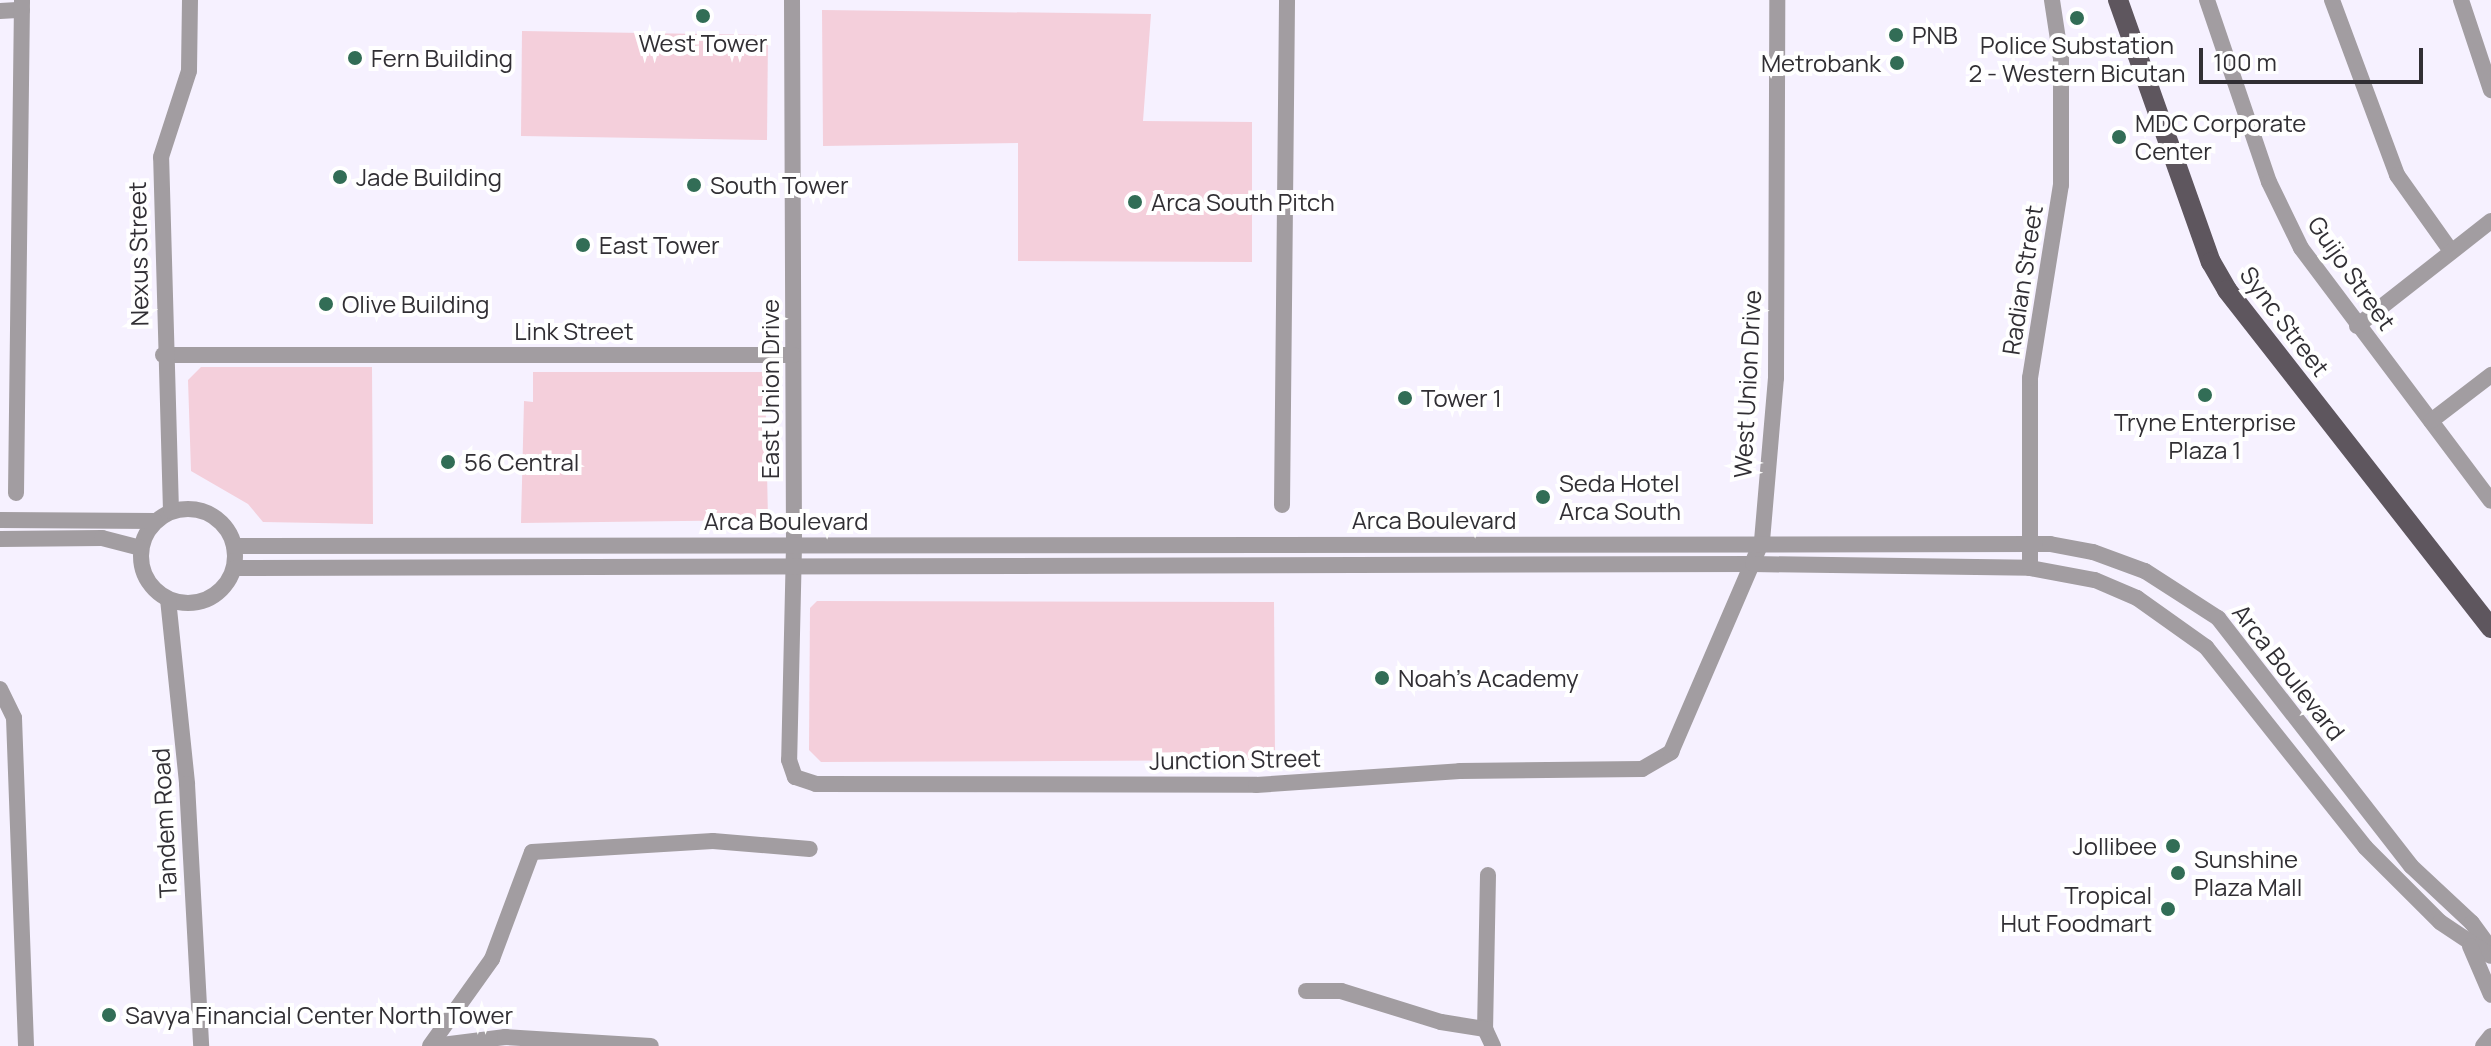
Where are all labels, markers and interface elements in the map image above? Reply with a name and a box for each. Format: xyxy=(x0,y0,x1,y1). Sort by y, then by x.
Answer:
marker: West Tower xyxy=(694,7,712,25)
marker: Police Substation 2 - Western Bicutan xyxy=(2068,9,2086,27)
place label: PNB xyxy=(1912,21,1958,49)
marker: PNB xyxy=(1887,26,1905,44)
place label: West Tower xyxy=(639,29,767,57)
place label: Police Substation 2 - Western Bicutan xyxy=(1969,31,2185,87)
scale bar xyxy=(2203,32,2427,82)
place label: Fern Building xyxy=(371,44,513,72)
text: 100 m xyxy=(2213,45,2277,78)
marker: Fern Building xyxy=(346,49,364,67)
place label: Metrobank xyxy=(1761,49,1881,77)
marker: Metrobank xyxy=(1888,54,1906,72)
place label: MDC Corporate Center xyxy=(2135,109,2306,165)
marker: MDC Corporate Center xyxy=(2110,128,2128,146)
place label: Jade Building xyxy=(356,163,502,191)
marker: Jade Building xyxy=(331,168,349,186)
place label: South Tower xyxy=(710,171,849,199)
marker: South Tower xyxy=(685,176,703,194)
street label: Nexus Street xyxy=(122,181,154,327)
place label: Arca South Pitch xyxy=(1151,188,1335,216)
marker: Arca South Pitch xyxy=(1126,193,1144,211)
street label: Radian Street xyxy=(1996,203,2048,357)
street label: Guijo Street xyxy=(2302,211,2402,335)
place label: East Tower xyxy=(599,231,720,259)
marker: East Tower xyxy=(574,236,592,254)
street label: Sync Street xyxy=(2234,260,2336,382)
street label: West Union Drive xyxy=(1728,289,1766,479)
place label: Olive Building xyxy=(342,290,490,318)
marker: Olive Building xyxy=(317,295,335,313)
street label: East Union Drive xyxy=(756,299,784,479)
street label: Link Street xyxy=(514,317,634,345)
place label: Tower 1 xyxy=(1421,384,1502,412)
marker: Tryne Enterprise Plaza 1 xyxy=(2196,386,2214,404)
marker: Tower 1 xyxy=(1396,389,1414,407)
place label: Tryne Enterprise Plaza 1 xyxy=(2114,408,2296,464)
place label: 56 Central xyxy=(464,448,579,476)
marker: 56 Central xyxy=(439,453,457,471)
place label: Seda Hotel Arca South xyxy=(1559,469,1681,525)
marker: Seda Hotel Arca South xyxy=(1534,488,1552,506)
street label: Arca Boulevard xyxy=(1352,506,1516,534)
street label: Arca Boulevard xyxy=(704,507,868,535)
street label: Arca Boulevard xyxy=(2227,598,2351,746)
place label: Noah's Academy xyxy=(1398,664,1578,692)
marker: Noah's Academy xyxy=(1373,669,1391,687)
street label: Junction Street xyxy=(1149,743,1321,775)
street label: Tandem Road xyxy=(146,747,182,899)
place label: Jollibee xyxy=(2073,832,2157,860)
marker: Jollibee xyxy=(2164,837,2182,855)
place label: Sunshine Plaza Mall xyxy=(2194,845,2302,901)
marker: Sunshine Plaza Mall xyxy=(2169,864,2187,882)
place label: Tropical Hut Foodmart xyxy=(2001,881,2152,937)
marker: Tropical Hut Foodmart xyxy=(2159,900,2177,918)
place label: Savya Financial Center North Tower xyxy=(125,1001,513,1029)
marker: Savya Financial Center North Tower xyxy=(100,1006,118,1024)

